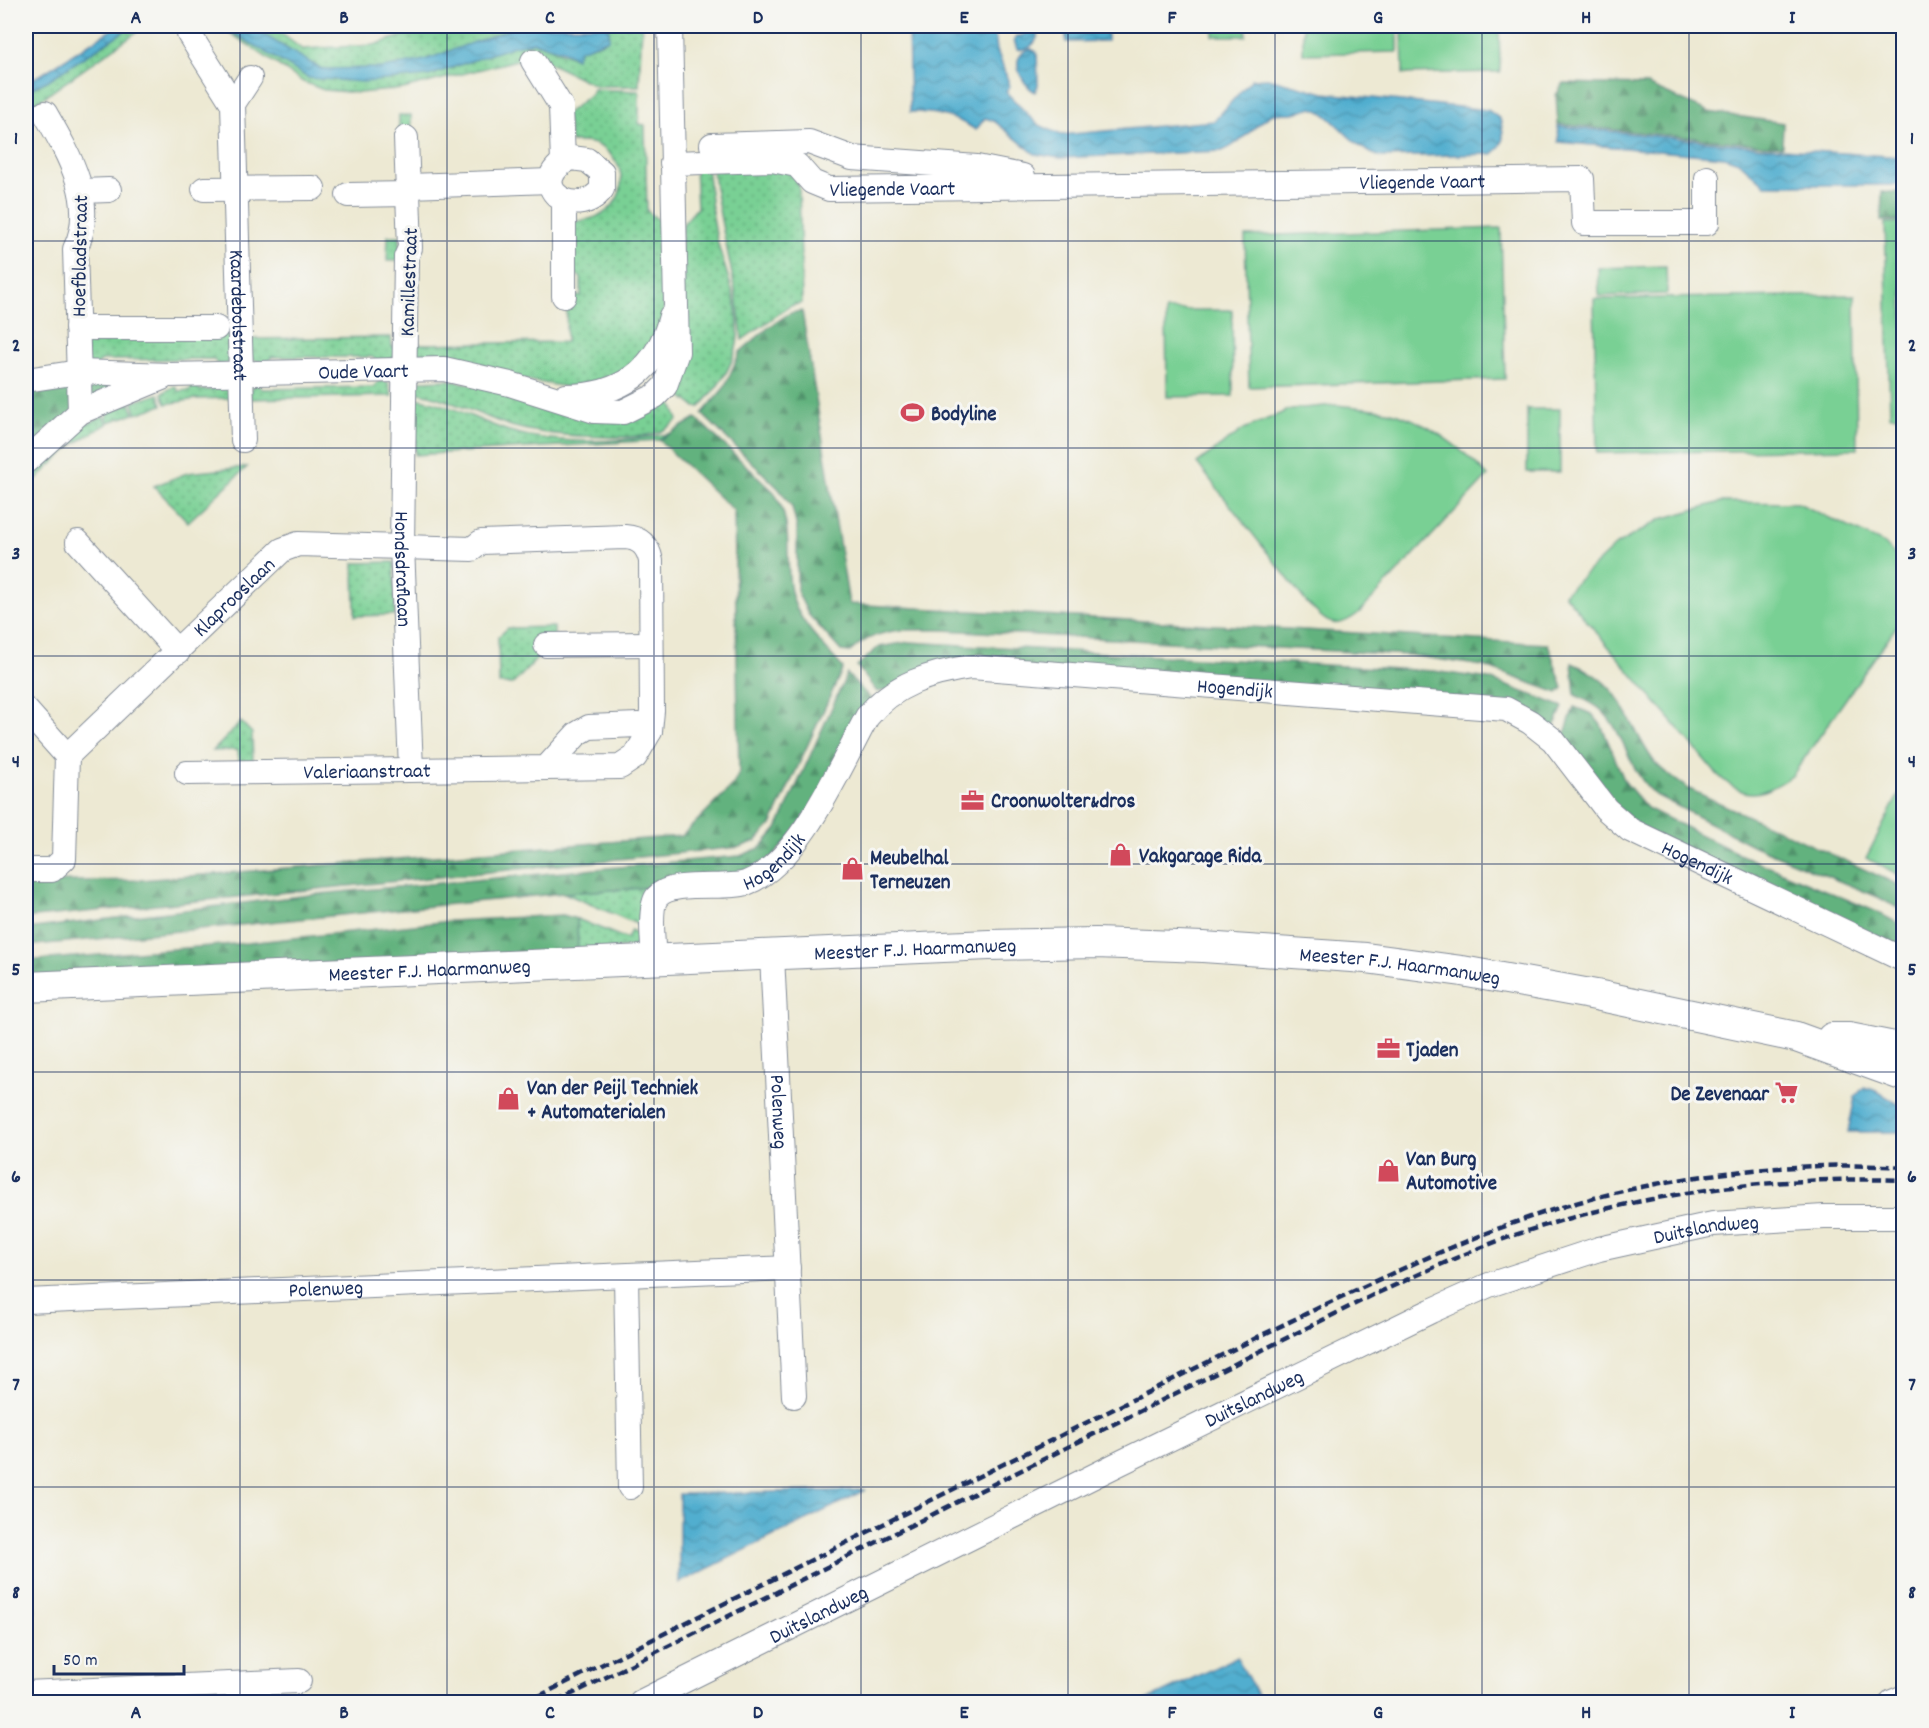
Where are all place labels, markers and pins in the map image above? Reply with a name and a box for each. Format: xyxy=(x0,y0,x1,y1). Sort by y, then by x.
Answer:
sports icon: Bodyline xyxy=(900,400,926,426)
place label: Bodyline xyxy=(931,401,996,431)
office icon: Croonwolter&dros xyxy=(960,787,986,813)
place label: Croonwolter&dros xyxy=(991,788,1135,818)
shop icon: Vakgarage Rida xyxy=(1108,842,1134,868)
place label: Vakgarage Rida xyxy=(1139,843,1262,873)
place label: Meubelhal Terneuzen xyxy=(870,845,951,899)
shop icon: Meubelhal Terneuzen xyxy=(839,856,865,882)
office icon: Tjaden xyxy=(1375,1036,1401,1062)
place label: Tjaden xyxy=(1406,1037,1459,1067)
place label: Van der Peijl Techniek + Automaterialen xyxy=(527,1075,699,1129)
supermarket icon: De Zevenaar xyxy=(1774,1080,1800,1106)
place label: De Zevenaar xyxy=(1670,1081,1770,1111)
shop icon: Van der Peijl Techniek + Automaterialen xyxy=(496,1086,522,1112)
place label: Van Burg Automotive xyxy=(1406,1146,1497,1200)
shop icon: Van Burg Automotive xyxy=(1375,1157,1401,1183)

